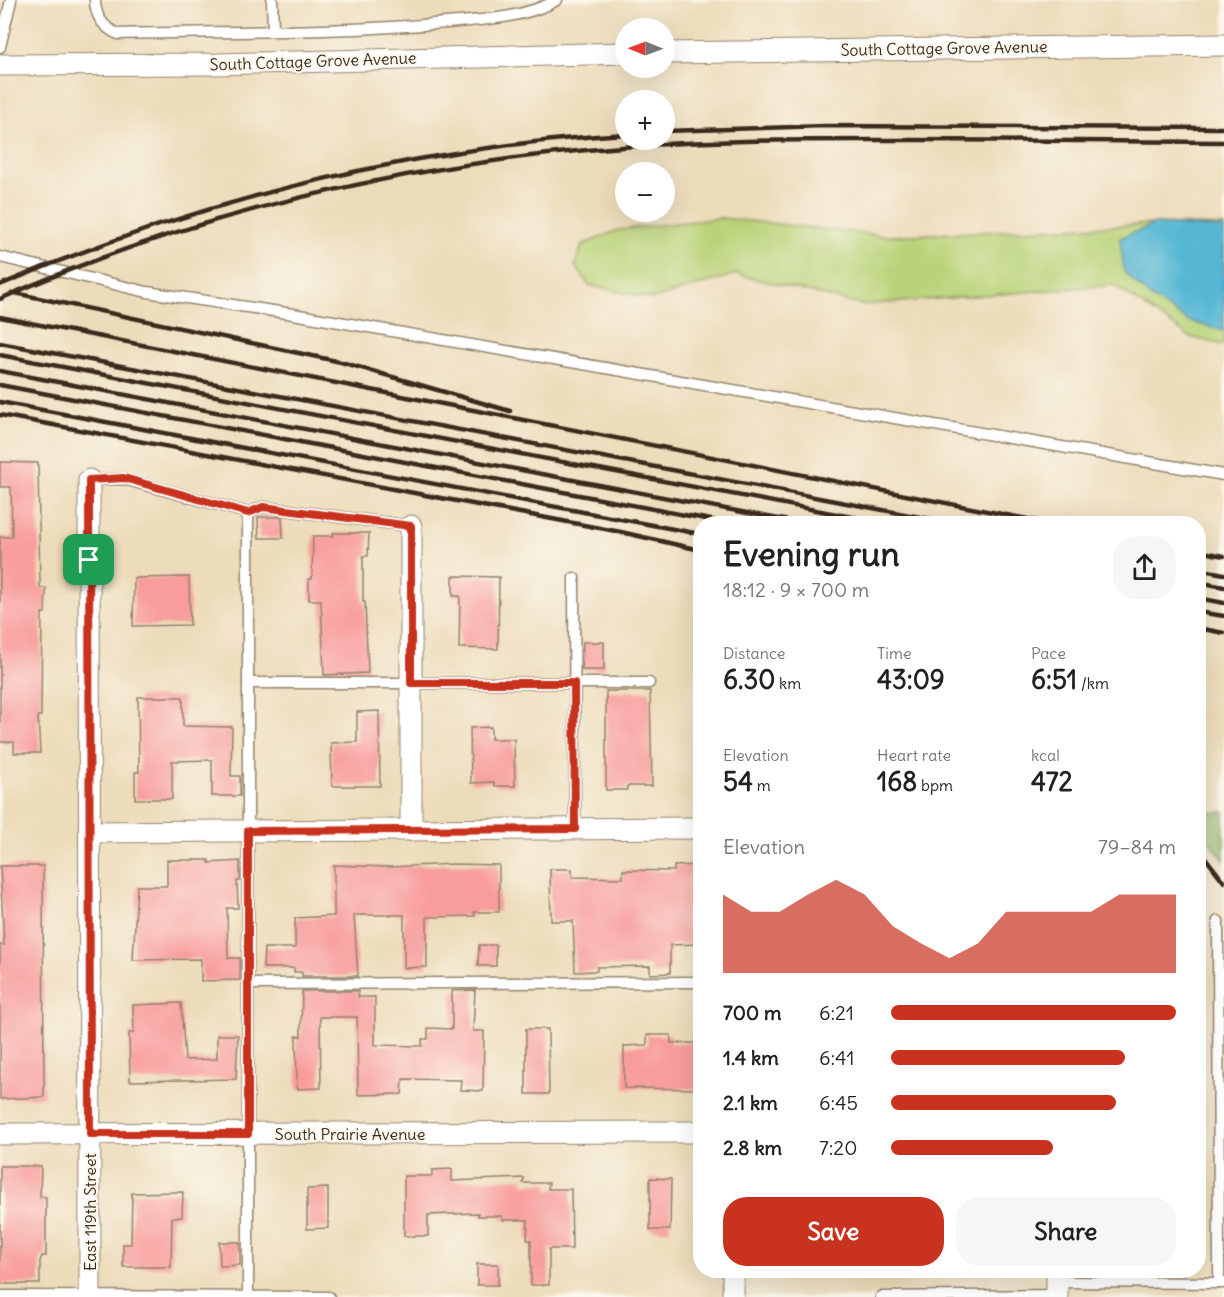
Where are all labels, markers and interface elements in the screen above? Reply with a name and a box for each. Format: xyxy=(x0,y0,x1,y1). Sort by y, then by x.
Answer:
north arrow xyxy=(615,18,675,78)
map controls xyxy=(615,18,675,222)
street label: South Cottage Grove Avenue xyxy=(840,36,1048,60)
street label: South Cottage Grove Avenue xyxy=(209,47,417,75)
button: + xyxy=(615,90,675,150)
button: − xyxy=(615,162,675,222)
text: Evening run xyxy=(723,533,899,575)
pin xyxy=(63,534,114,585)
button: share xyxy=(1113,536,1176,599)
icon: arrive xyxy=(72,543,105,576)
text: 18:12 · 9 × 700 m xyxy=(723,577,869,602)
text: Distance xyxy=(723,643,785,663)
text: Time xyxy=(877,643,912,663)
text: Pace xyxy=(1031,643,1066,663)
text: 6.30 xyxy=(723,663,775,696)
text: 43:09 xyxy=(877,663,945,696)
text: 6:51 xyxy=(1031,663,1077,696)
text: km xyxy=(775,673,801,693)
text: /km xyxy=(1077,673,1109,693)
text: Elevation xyxy=(723,745,789,765)
text: Heart rate xyxy=(877,745,951,765)
text: kcal xyxy=(1031,745,1060,765)
text: 54 xyxy=(723,765,753,798)
text: 168 xyxy=(877,765,917,798)
text: 472 xyxy=(1031,765,1073,798)
text: m xyxy=(753,775,771,795)
text: bpm xyxy=(917,775,953,795)
text: Elevation xyxy=(723,834,805,859)
text: 79–84 m xyxy=(1098,834,1176,859)
text: 700 m xyxy=(723,1000,781,1025)
text: 6:21 xyxy=(819,1000,854,1025)
text: 1.4 km xyxy=(723,1045,779,1070)
text: 6:41 xyxy=(819,1045,854,1070)
text: 2.1 km xyxy=(723,1090,778,1115)
text: 6:45 xyxy=(819,1090,858,1115)
street label: South Prairie Avenue xyxy=(275,1124,425,1144)
text: 2.8 km xyxy=(723,1135,782,1160)
text: 7:20 xyxy=(819,1135,857,1160)
street label: East 119th Street xyxy=(80,1152,100,1271)
button: Save xyxy=(723,1197,944,1266)
button: Share xyxy=(956,1197,1176,1266)

